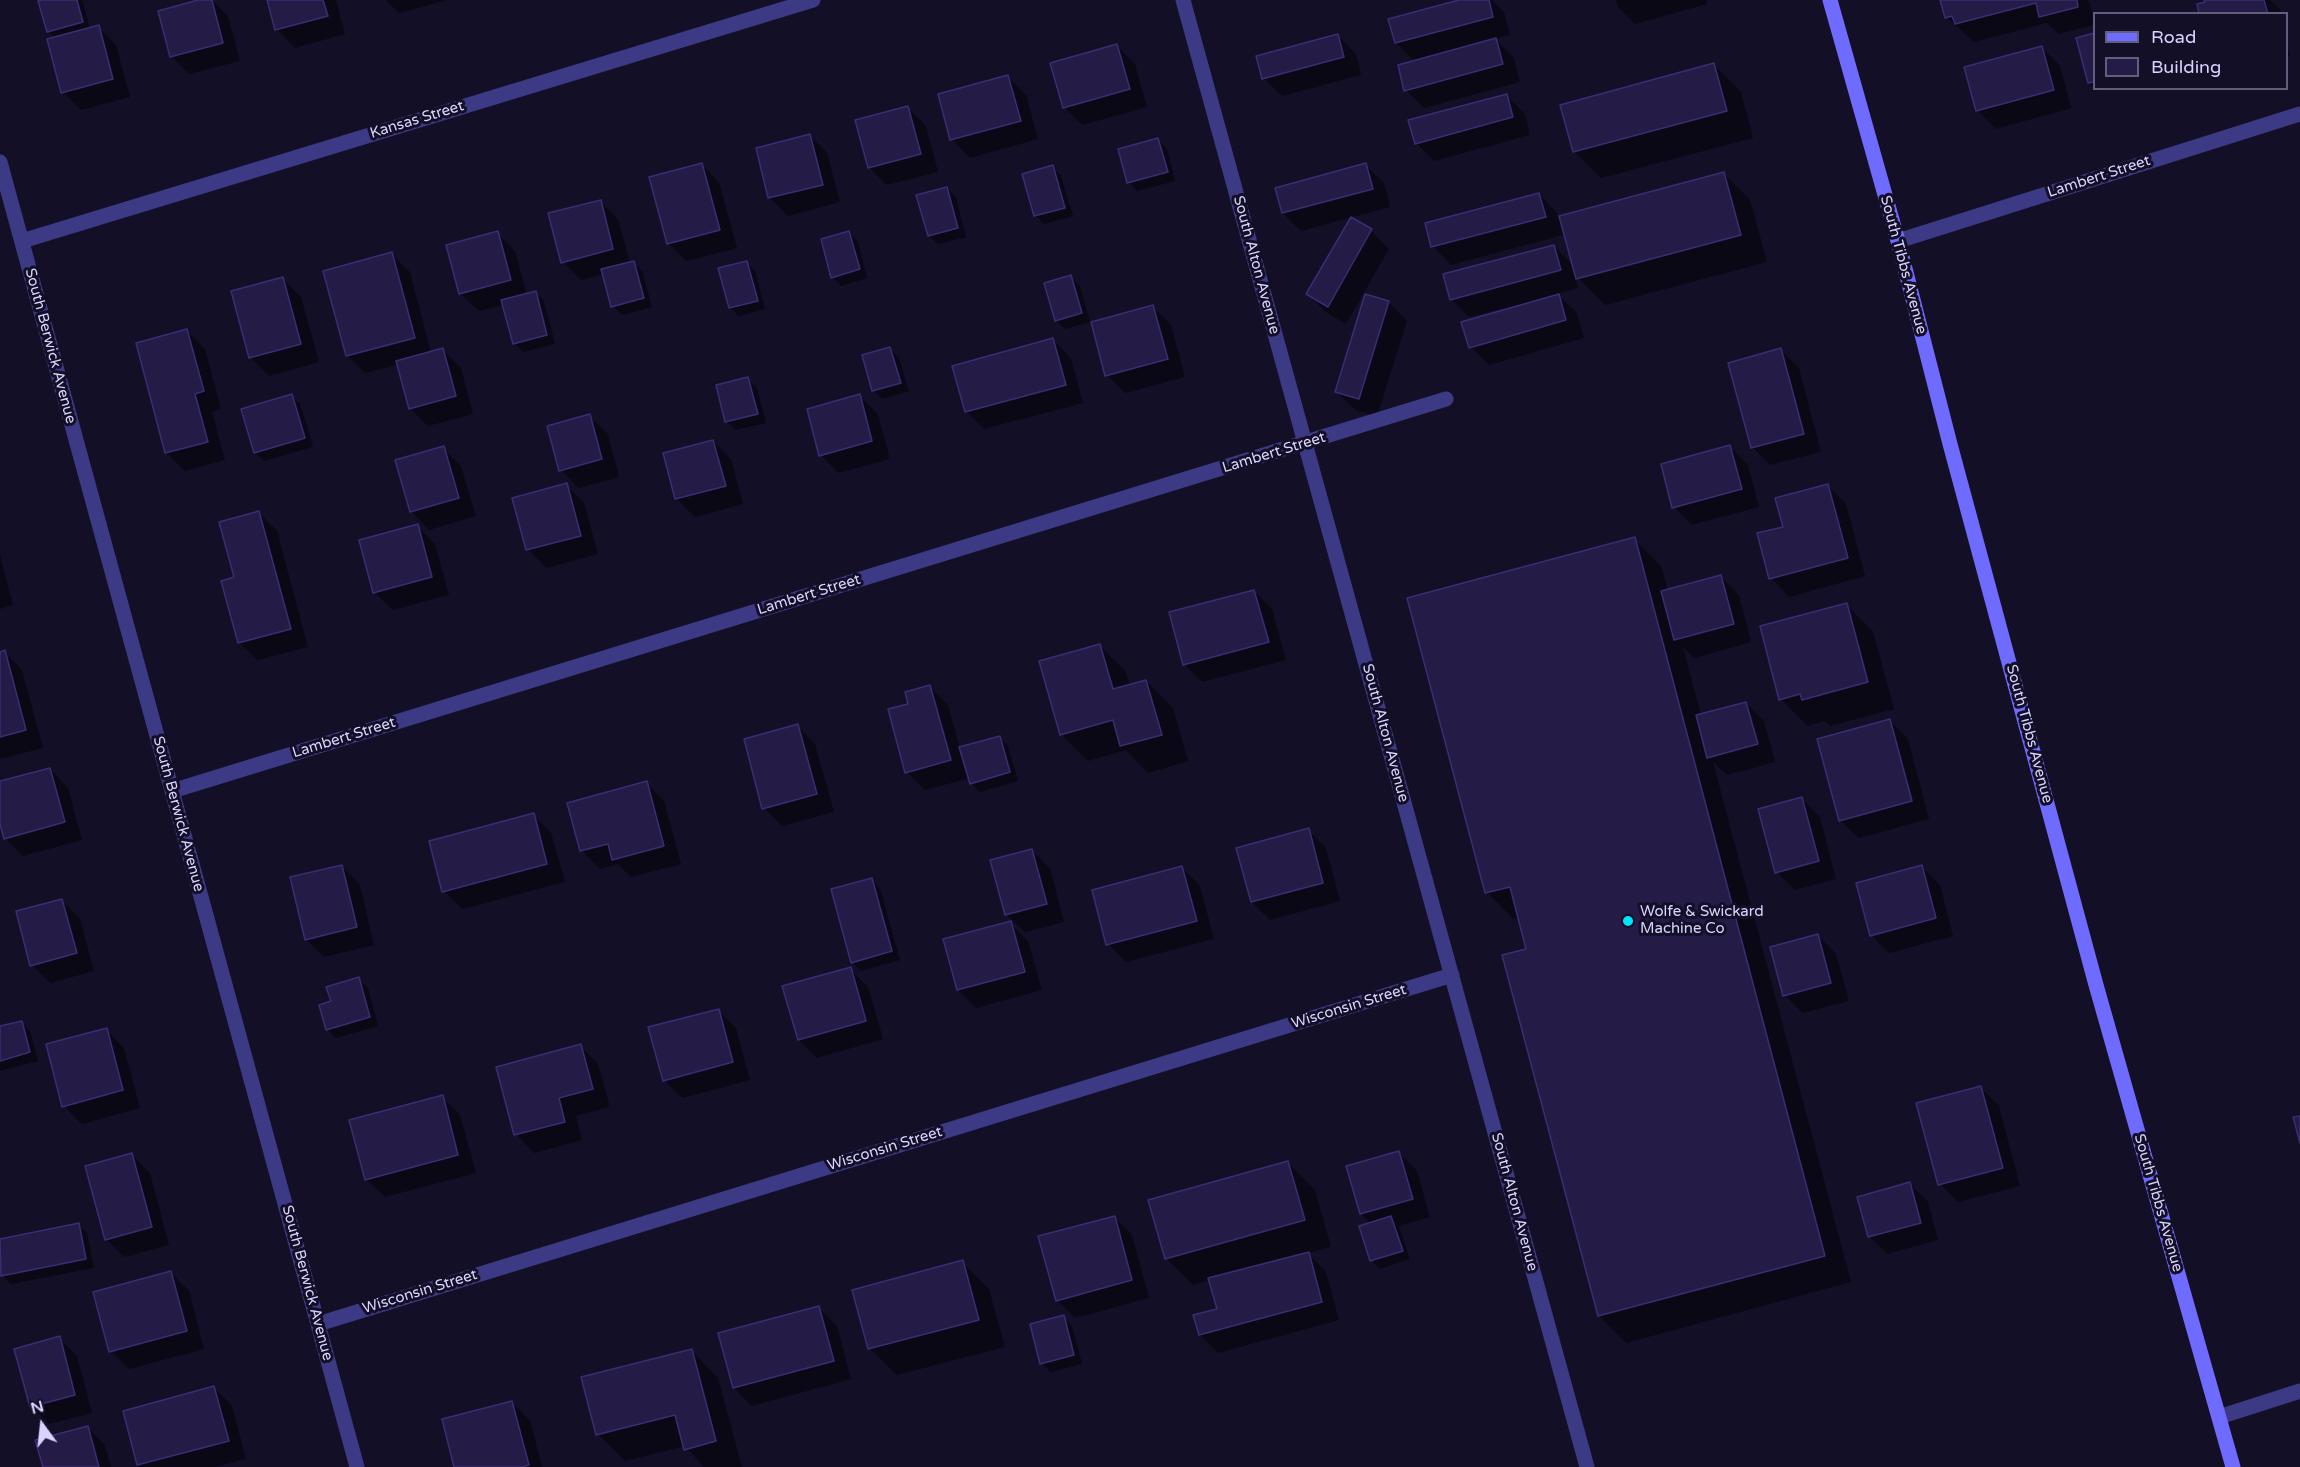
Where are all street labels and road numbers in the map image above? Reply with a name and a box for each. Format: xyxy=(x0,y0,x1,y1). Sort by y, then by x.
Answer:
street label: Kansas Street xyxy=(368,97,466,143)
street label: Lambert Street xyxy=(2045,152,2153,202)
street label: South Alton Avenue xyxy=(1229,194,1283,336)
street label: South Tibbs Avenue xyxy=(1876,194,1930,336)
street label: South Berwick Avenue xyxy=(21,266,79,426)
street label: Lambert Street xyxy=(1220,429,1328,477)
street label: Lambert Street xyxy=(755,571,863,619)
street label: South Alton Avenue xyxy=(1358,662,1412,804)
street label: South Tibbs Avenue xyxy=(2002,663,2056,805)
street label: Lambert Street xyxy=(290,714,398,762)
street label: South Berwick Avenue xyxy=(149,734,207,894)
street label: Wisconsin Street xyxy=(1289,981,1409,1033)
street label: Wisconsin Street xyxy=(825,1123,945,1175)
street label: South Alton Avenue xyxy=(1487,1131,1541,1273)
street label: South Tibbs Avenue xyxy=(2130,1132,2186,1274)
street label: South Berwick Avenue xyxy=(278,1203,336,1363)
street label: Wisconsin Street xyxy=(360,1266,480,1318)

